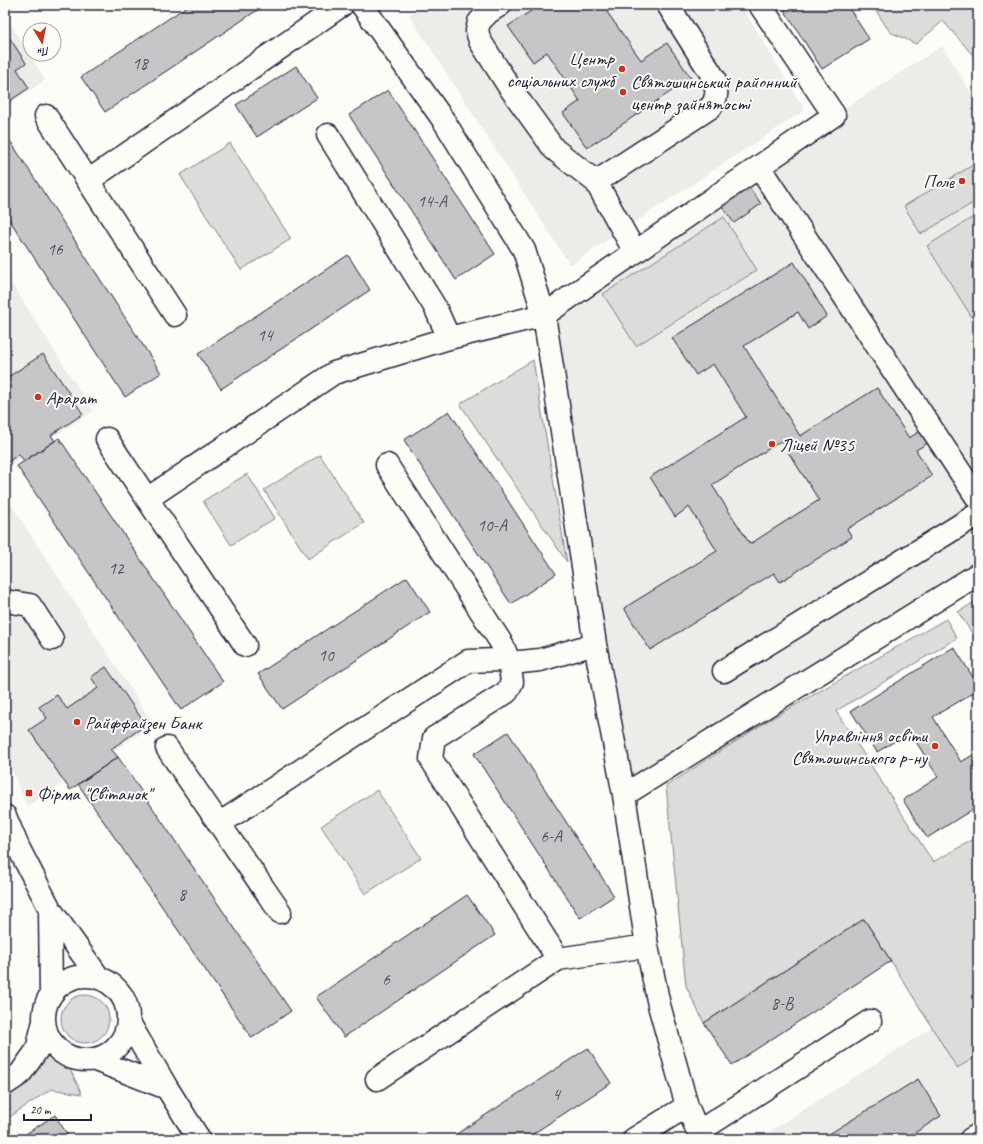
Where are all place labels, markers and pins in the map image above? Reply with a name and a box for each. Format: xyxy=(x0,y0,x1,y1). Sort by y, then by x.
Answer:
place label: Центр соціальних служб xyxy=(507,47,618,93)
marker: Центр соціальних служб xyxy=(617,64,627,74)
place label: Святошинський районний центр зайнятості xyxy=(631,70,798,116)
marker: Святошинський районний центр зайнятості xyxy=(618,87,628,97)
place label: Поле xyxy=(923,170,956,194)
marker: Поле xyxy=(957,176,967,186)
place label: Арарат xyxy=(46,386,98,410)
marker: Арарат xyxy=(33,392,43,402)
place label: Ліцей №35 xyxy=(780,433,856,457)
marker: Ліцей №35 xyxy=(767,439,777,449)
place label: Райффайзен Банк xyxy=(85,711,203,735)
marker: Райффайзен Банк xyxy=(72,717,82,727)
place label: Управління освіти Святошинського р-ну xyxy=(792,724,929,770)
marker: Управління освіти Святошинського р-ну xyxy=(930,741,940,751)
place label: Фірма "Світанок" xyxy=(37,782,155,806)
marker: Фірма "Світанок" xyxy=(24,788,34,798)

